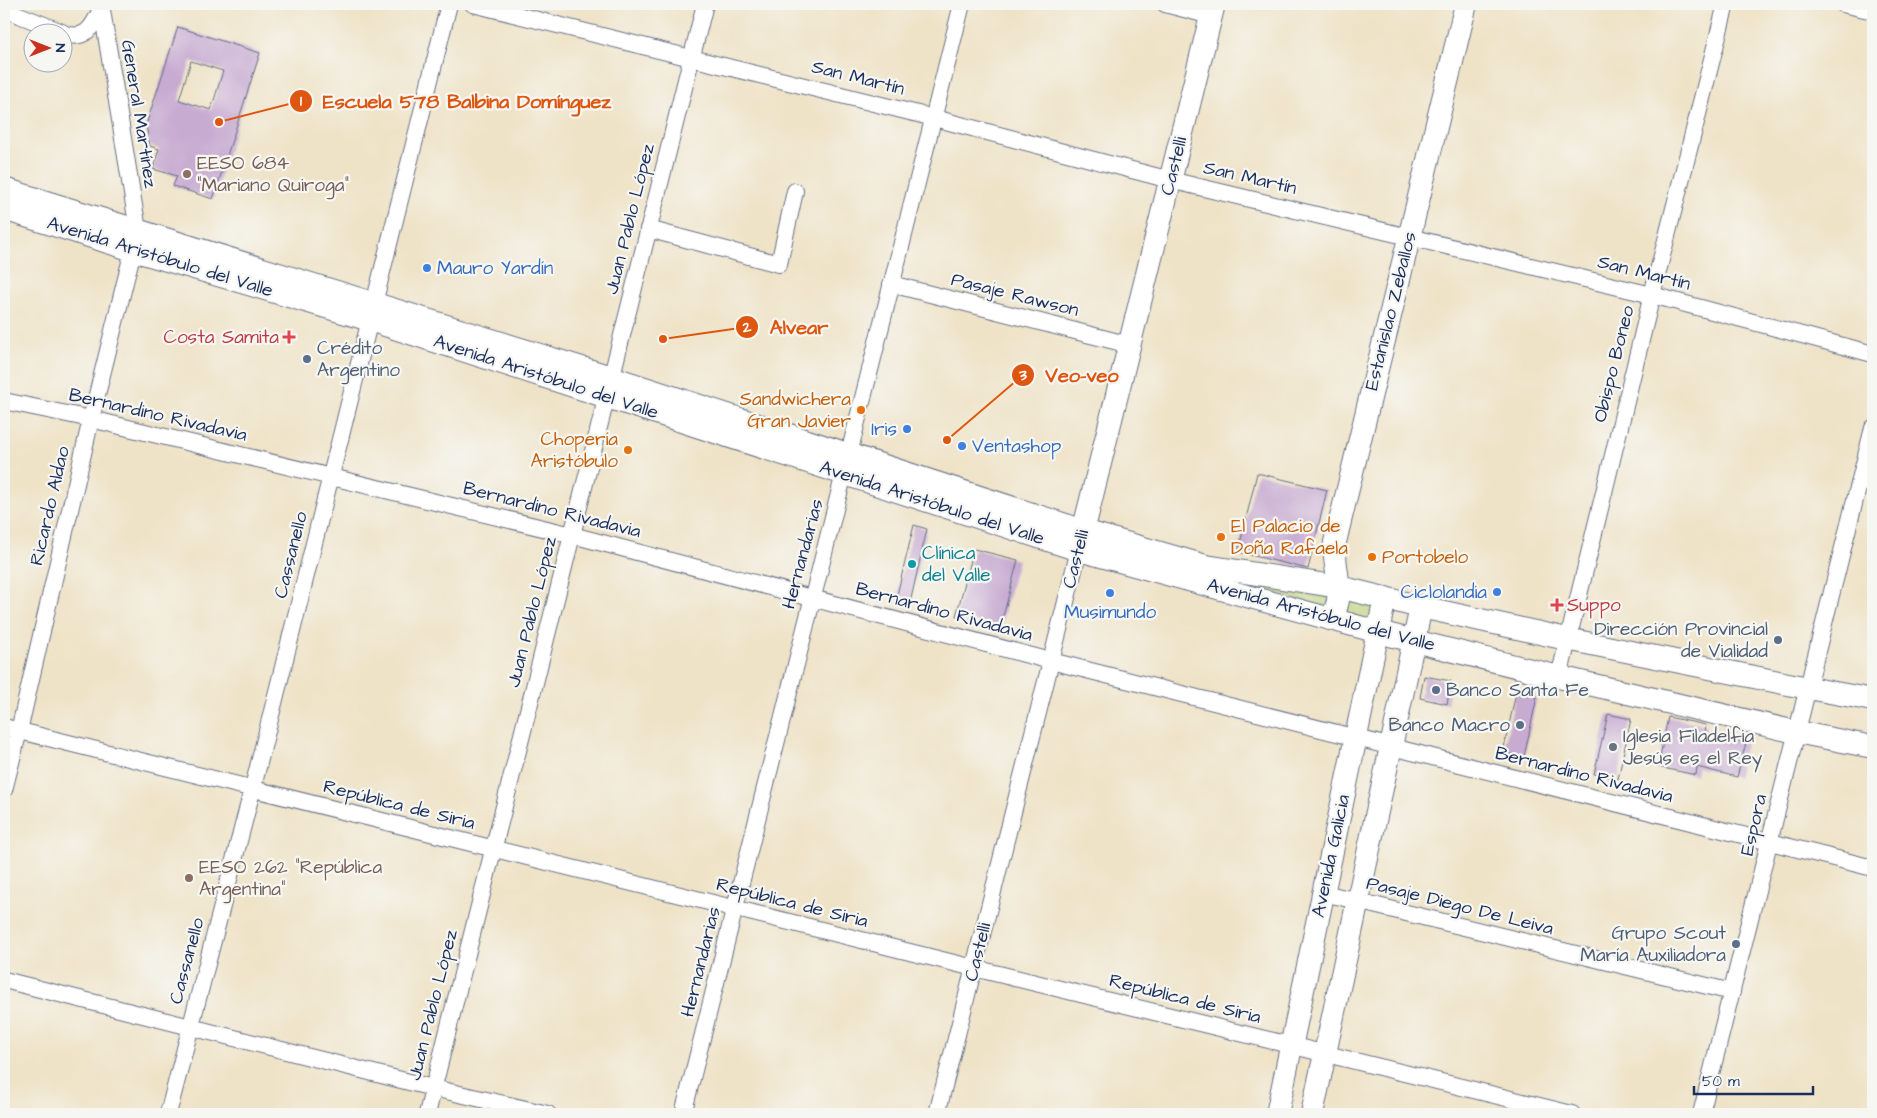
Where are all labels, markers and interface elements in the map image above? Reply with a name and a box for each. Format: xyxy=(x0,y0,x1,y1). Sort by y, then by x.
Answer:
north arrow xyxy=(22,22,72,72)
street label: General Martínez xyxy=(114,38,164,191)
text: N xyxy=(50,44,70,53)
street label: San Martín xyxy=(809,53,907,103)
callout: Escuela 578 Balbina Domínguez xyxy=(288,83,621,118)
text: Escuela 578 Balbina Domínguez xyxy=(323,88,612,117)
text: 1 xyxy=(300,91,302,112)
street label: Castelli xyxy=(1154,134,1194,198)
street label: Juan Pablo López xyxy=(598,140,662,297)
place label: EESO 684 "Mariano Quiroga" xyxy=(197,150,349,200)
street label: San Martín xyxy=(1201,154,1299,202)
marker: EESO 684 "Mariano Quiroga" xyxy=(181,168,193,180)
street label: Avenida Aristóbulo del Valle xyxy=(44,210,276,304)
street label: Estanislao Zeballos xyxy=(1358,229,1424,393)
street label: San Martín xyxy=(1595,248,1693,298)
place label: Mauro Yardín xyxy=(437,255,553,282)
marker: Mauro Yardín xyxy=(421,262,433,274)
street label: Pasaje Rawson xyxy=(948,266,1082,324)
street label: Obispo Boneo xyxy=(1586,303,1642,425)
callout: Alvear xyxy=(735,309,838,344)
text: Alvear xyxy=(770,314,829,342)
text: 2 xyxy=(742,317,752,338)
place label: Costa Samita xyxy=(163,324,279,351)
street label: Avenida Aristóbulo del Valle xyxy=(430,328,662,426)
marker: Costa Samita xyxy=(283,331,295,343)
place label: Crédito Argentino xyxy=(317,335,400,385)
marker: Crédito Argentino xyxy=(301,353,313,365)
callout: Veo-veo xyxy=(1010,357,1128,392)
text: Veo-veo xyxy=(1044,362,1119,390)
text: 3 xyxy=(1018,365,1027,386)
street label: Bernardino Rivadavia xyxy=(66,381,250,449)
place label: Sandwichera Gran Javier xyxy=(740,386,852,435)
marker: Sandwichera Gran Javier xyxy=(855,404,867,416)
place label: Iris xyxy=(871,416,897,443)
marker: Iris xyxy=(901,423,913,435)
place label: Chopería Aristóbulo xyxy=(531,426,618,475)
place label: Ventashop xyxy=(972,433,1062,460)
marker: Ventashop xyxy=(956,440,968,452)
street label: Ricardo Aldao xyxy=(23,443,77,568)
marker: Chopería Aristóbulo xyxy=(622,444,634,456)
street label: Avenida Aristóbulo del Valle xyxy=(816,454,1048,552)
street label: Bernardino Rivadavia xyxy=(460,475,644,545)
street label: Hernandarias xyxy=(775,496,831,612)
street label: Cassanello xyxy=(267,509,315,601)
place label: El Palacio de Doña Rafaela xyxy=(1231,513,1348,562)
street label: Castelli xyxy=(1056,527,1096,591)
marker: El Palacio de Doña Rafaela xyxy=(1215,531,1227,543)
street label: Juan Pablo López xyxy=(500,533,564,690)
place label: Clínica del Valle xyxy=(922,540,990,589)
place label: Portobelo xyxy=(1382,544,1469,571)
marker: Portobelo xyxy=(1366,551,1378,563)
marker: Clínica del Valle xyxy=(906,558,918,570)
street label: Avenida Aristóbulo del Valle xyxy=(1204,572,1438,658)
street label: Bernardino Rivadavia xyxy=(853,575,1036,649)
place label: Ciclolandia xyxy=(1401,579,1487,606)
marker: Ciclolandia xyxy=(1491,586,1503,598)
marker: Musimundo xyxy=(1104,587,1116,599)
place label: Suppo xyxy=(1567,592,1621,619)
place label: Musimundo xyxy=(1064,599,1156,626)
marker: Suppo xyxy=(1551,599,1563,611)
place label: Dirección Provincial de Vialidad xyxy=(1594,616,1768,665)
marker: Dirección Provincial de Vialidad xyxy=(1772,634,1784,646)
place label: Banco Santa Fe xyxy=(1446,677,1589,704)
marker: Banco Santa Fe xyxy=(1430,684,1442,696)
place label: Banco Macro xyxy=(1388,712,1510,739)
marker: Banco Macro xyxy=(1514,719,1526,731)
place label: Iglesia Filadelfia Jesús es el Rey xyxy=(1623,723,1763,773)
street label: Bernardino Rivadavia xyxy=(1492,740,1676,810)
marker: Iglesia Filadelfia Jesús es el Rey xyxy=(1607,741,1619,753)
street label: República de Siria xyxy=(320,773,478,837)
street label: Espora xyxy=(1734,791,1774,858)
street label: Avenida Galicia xyxy=(1305,792,1357,920)
place label: EESO 262 "República Argentina" xyxy=(199,854,382,904)
street label: Pasaje Diego De Leiva xyxy=(1363,870,1557,943)
street label: República de Siria xyxy=(713,871,871,935)
marker: EESO 262 "República Argentina" xyxy=(183,872,195,884)
street label: Hernandarias xyxy=(674,904,728,1020)
street label: Cassanello xyxy=(163,915,212,1007)
street label: Castelli xyxy=(958,920,998,984)
place label: Grupo Scout María Auxiliadora xyxy=(1580,920,1726,969)
street label: Juan Pablo López xyxy=(401,926,465,1083)
marker: Grupo Scout María Auxiliadora xyxy=(1730,938,1742,950)
street label: República de Siria xyxy=(1106,967,1264,1031)
scale bar xyxy=(1694,1063,1813,1095)
text: 50 m xyxy=(1702,1071,1740,1092)

